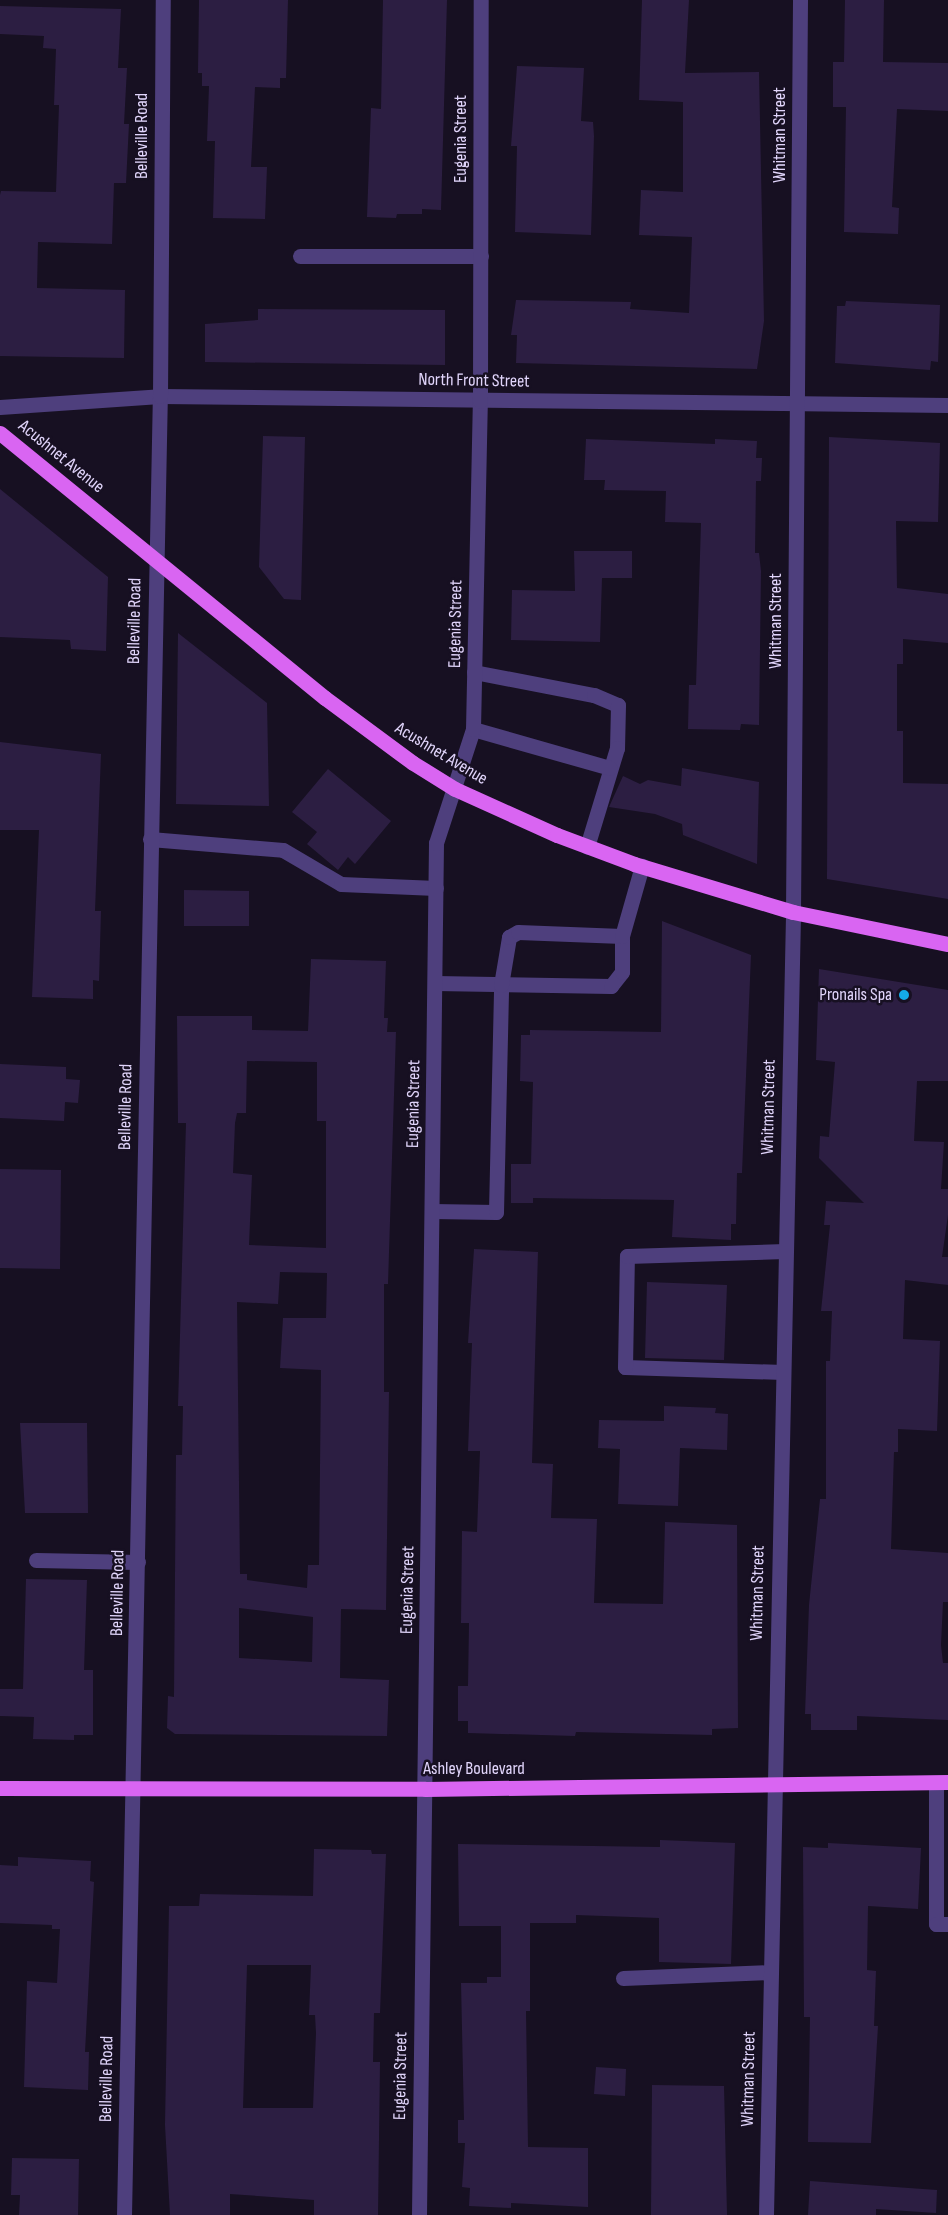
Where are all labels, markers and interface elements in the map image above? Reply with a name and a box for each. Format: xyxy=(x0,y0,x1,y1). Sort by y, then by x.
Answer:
street label: Whitman Street xyxy=(769,87,791,183)
street label: Belleville Road xyxy=(131,93,153,179)
street label: Eugenia Street xyxy=(450,95,472,183)
street label: North Front Street xyxy=(418,369,530,393)
street label: Acushnet Avenue xyxy=(14,416,108,498)
street label: Whitman Street xyxy=(765,573,787,669)
street label: Belleville Road xyxy=(123,578,147,664)
street label: Eugenia Street xyxy=(444,580,468,668)
street label: Acushnet Avenue xyxy=(391,718,491,790)
place label: Pronails Spa xyxy=(819,984,892,1006)
marker: Pronails Spa xyxy=(897,988,911,1002)
street label: Whitman Street xyxy=(757,1059,781,1155)
street label: Eugenia Street xyxy=(402,1060,426,1148)
street label: Belleville Road xyxy=(114,1064,138,1150)
street label: Whitman Street xyxy=(746,1545,770,1641)
street label: Eugenia Street xyxy=(396,1546,420,1634)
street label: Belleville Road xyxy=(106,1550,130,1636)
street label: Ashley Boulevard xyxy=(423,1758,525,1780)
street label: Whitman Street xyxy=(737,2031,761,2127)
street label: Eugenia Street xyxy=(389,2032,413,2120)
street label: Belleville Road xyxy=(95,2036,119,2122)

